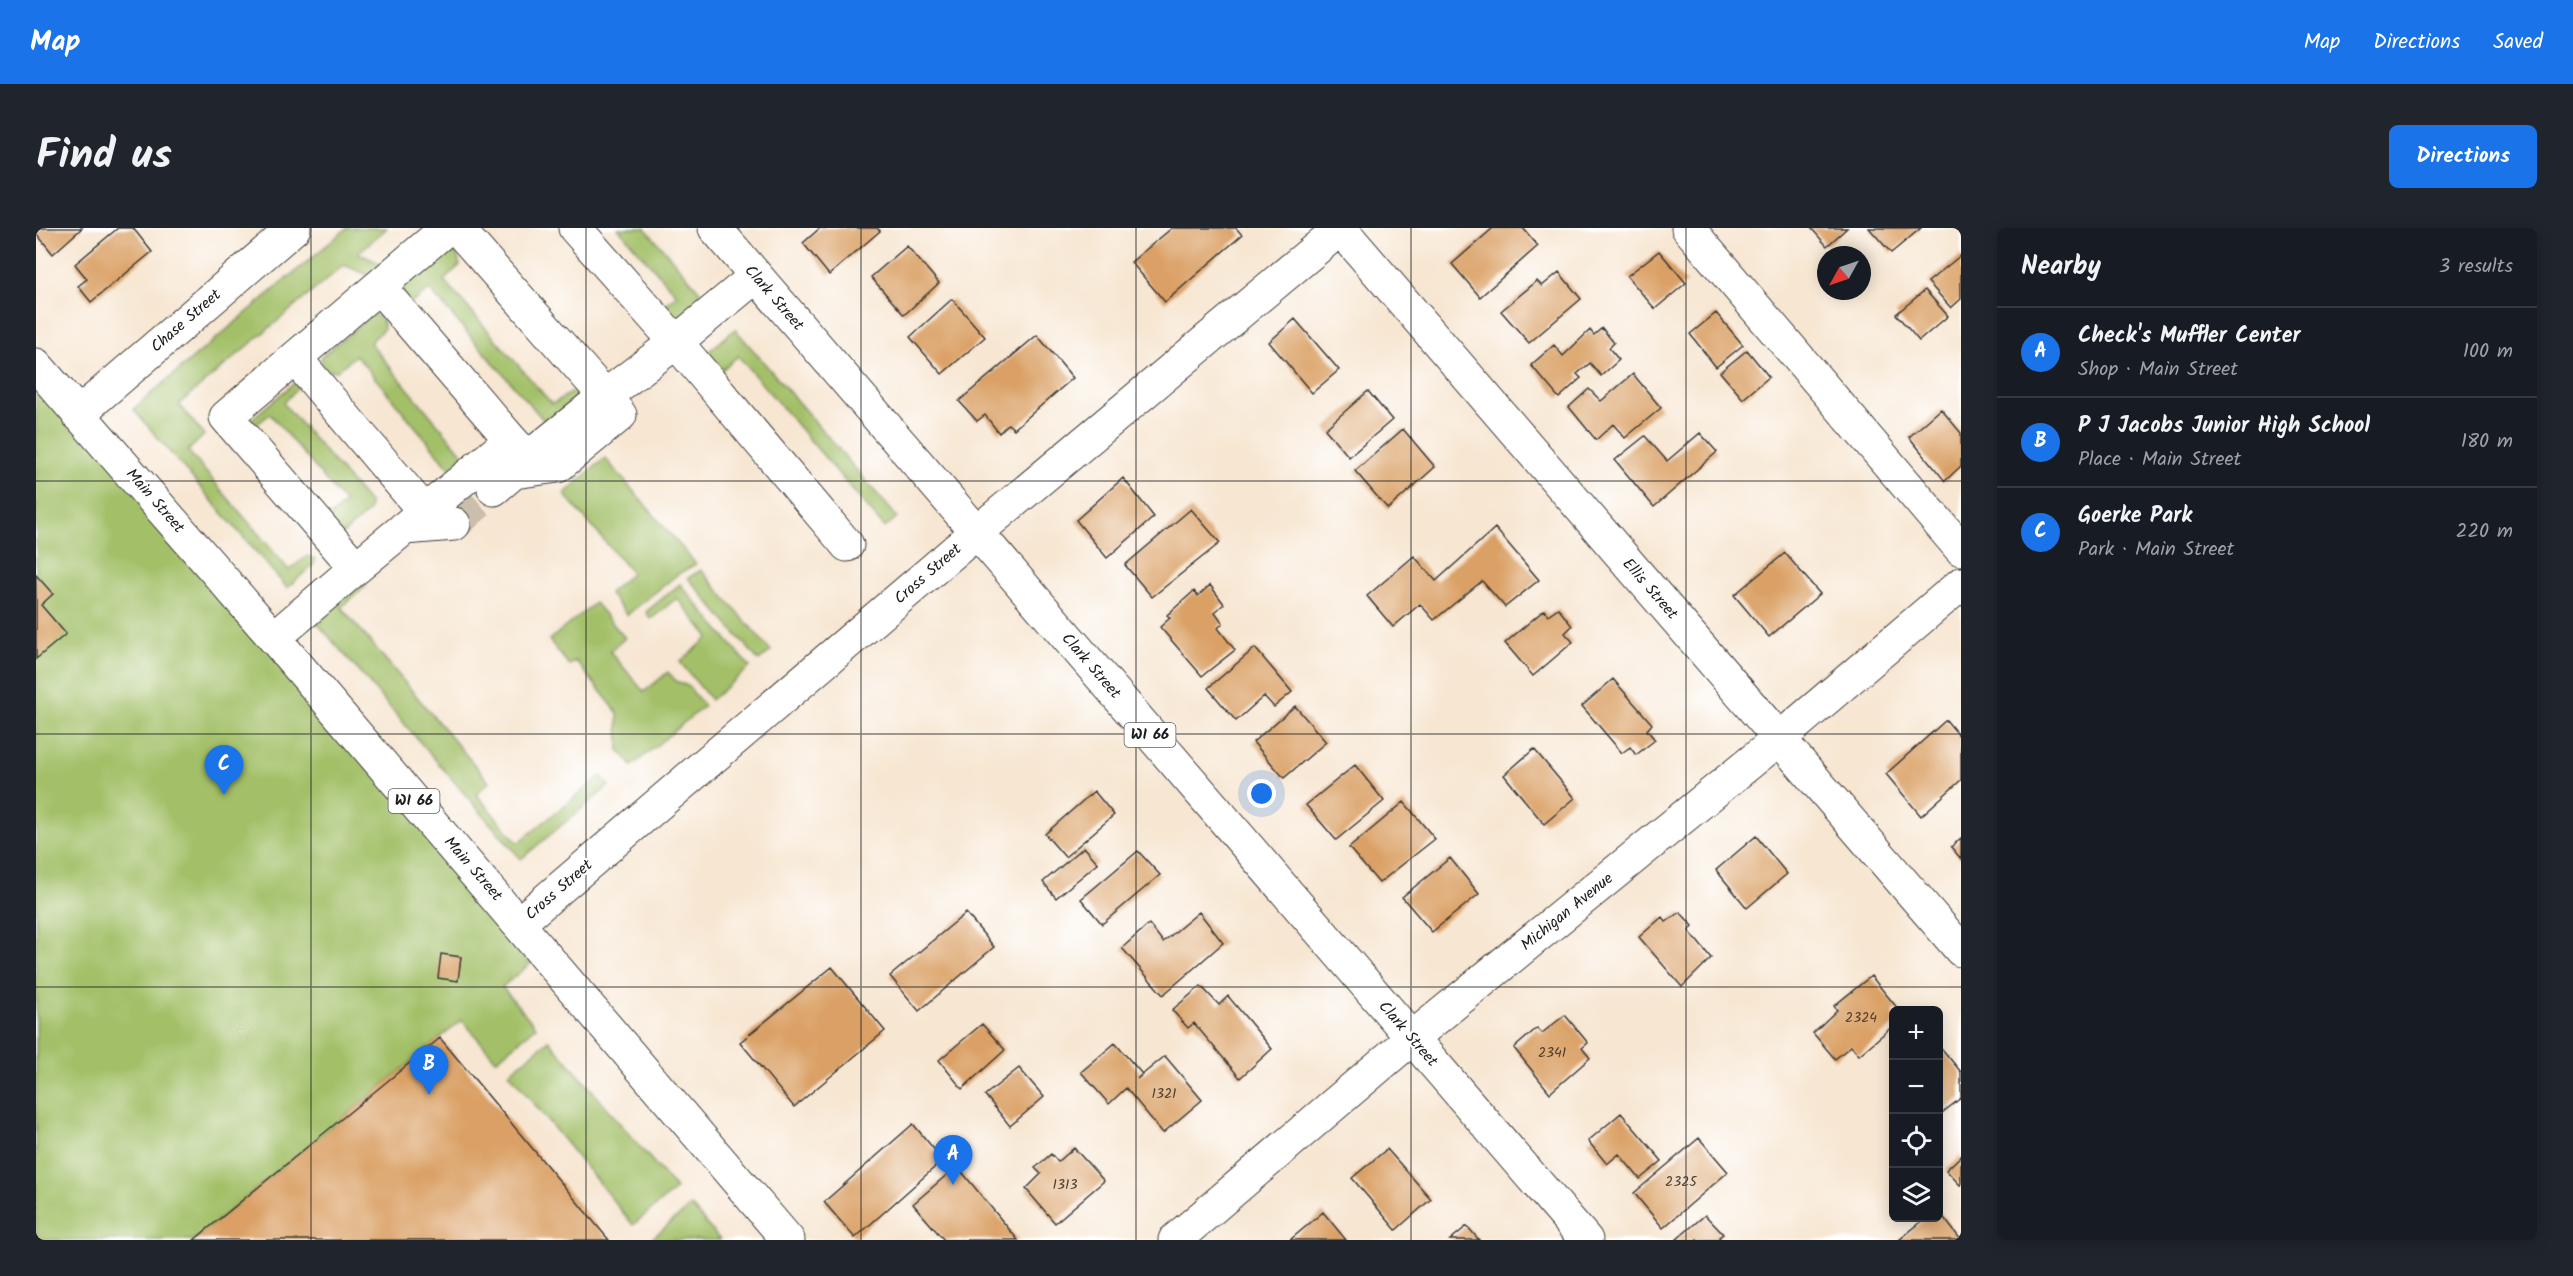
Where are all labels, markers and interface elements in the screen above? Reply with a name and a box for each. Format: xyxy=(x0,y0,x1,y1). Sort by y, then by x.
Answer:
text: Map xyxy=(30,20,81,65)
text: Map xyxy=(2304,26,2340,59)
text: Directions xyxy=(2373,26,2460,59)
text: Saved xyxy=(2493,26,2543,59)
text: Find us xyxy=(36,123,172,190)
button: Directions xyxy=(2389,125,2537,188)
north arrow xyxy=(1817,246,1871,300)
text: Nearby xyxy=(2021,246,2101,288)
text: 3 results xyxy=(2439,251,2513,283)
street label: Clark Street xyxy=(738,259,810,337)
street label: Chase Street xyxy=(145,283,228,359)
text: Check's Muffler Center xyxy=(2078,319,2300,354)
text: A xyxy=(2034,336,2047,368)
text: 100 m xyxy=(2463,336,2513,368)
text: Shop · Main Street xyxy=(2078,354,2238,386)
text: P J Jacobs Junior High School xyxy=(2078,409,2370,444)
text: B xyxy=(2034,426,2047,458)
text: 180 m xyxy=(2461,426,2513,458)
text: Place · Main Street xyxy=(2078,444,2241,476)
street label: Main Street xyxy=(119,463,191,540)
text: Goerke Park xyxy=(2078,499,2192,534)
text: C xyxy=(2034,516,2047,548)
text: 220 m xyxy=(2456,516,2513,548)
text: Park · Main Street xyxy=(2078,534,2234,566)
street label: Cross Street xyxy=(889,537,968,611)
street label: Ellis Street xyxy=(1616,553,1685,626)
street label: Clark Street xyxy=(1055,627,1127,705)
road number: WI 66 xyxy=(1124,723,1176,747)
pin: C xyxy=(204,746,243,795)
your location xyxy=(1247,779,1276,808)
road number: WI 66 xyxy=(388,789,440,813)
street label: Main Street xyxy=(437,831,509,908)
street label: Cross Street xyxy=(520,853,599,927)
street label: Michigan Avenue xyxy=(1515,867,1619,957)
street label: Clark Street xyxy=(1372,995,1444,1073)
map controls xyxy=(1889,1006,1943,1222)
button: + xyxy=(1889,1006,1943,1060)
house number: 2324 xyxy=(1845,1007,1877,1029)
house number: 2341 xyxy=(1538,1042,1566,1064)
pin: B xyxy=(410,1046,448,1095)
button: − xyxy=(1889,1060,1943,1114)
house number: 1321 xyxy=(1152,1083,1176,1105)
button: locate xyxy=(1889,1114,1943,1168)
pin: A xyxy=(934,1136,972,1185)
button: layers xyxy=(1889,1168,1943,1222)
house number: 2325 xyxy=(1665,1171,1698,1193)
house number: 1313 xyxy=(1053,1174,1077,1196)

